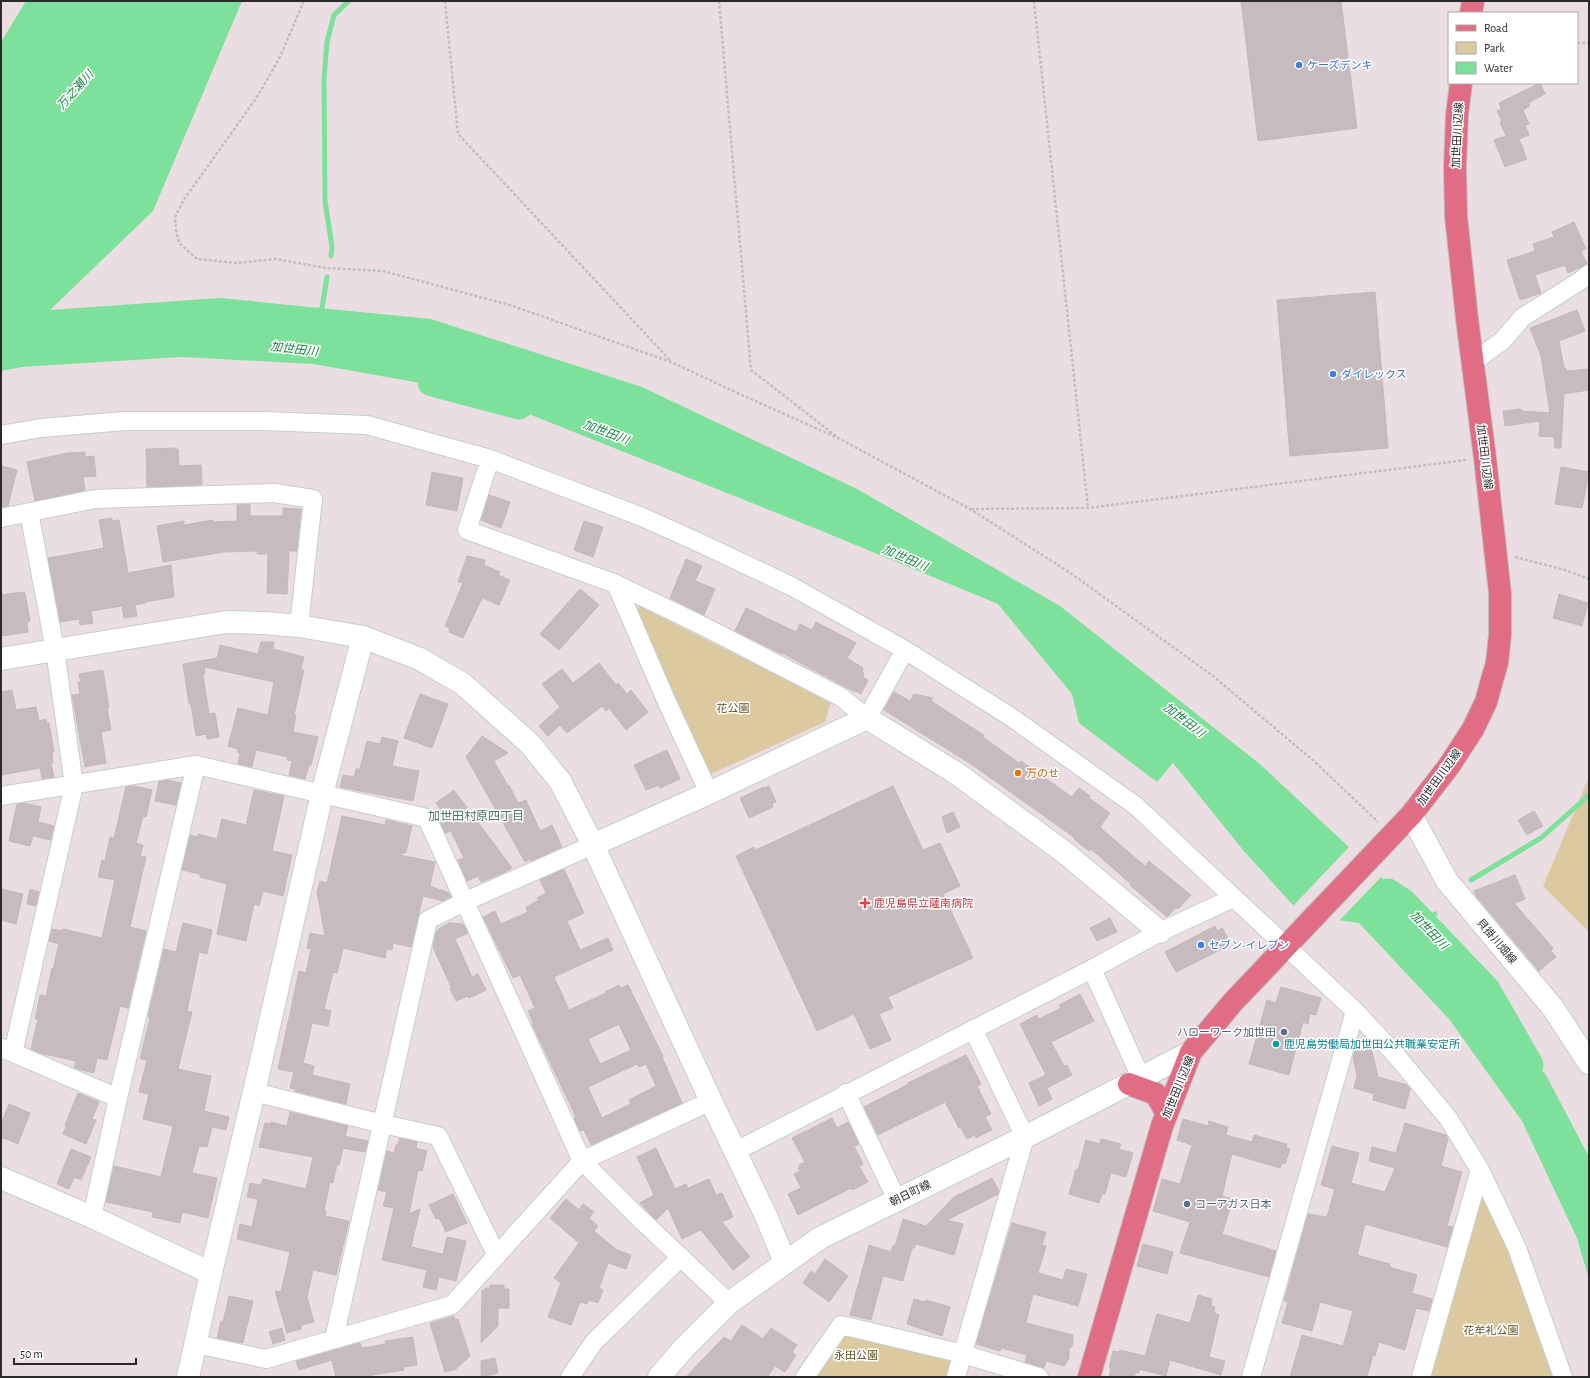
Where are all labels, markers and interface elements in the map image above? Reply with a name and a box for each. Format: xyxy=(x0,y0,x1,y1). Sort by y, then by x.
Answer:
legend xyxy=(1448,12,1578,84)
text: Road xyxy=(1484,22,1508,34)
text: Park xyxy=(1484,42,1505,54)
place label: ケーズデンキ xyxy=(1307,59,1372,71)
marker: ケーズデンキ xyxy=(1294,60,1304,70)
text: Water xyxy=(1484,62,1513,74)
water label: 万之瀬川 xyxy=(54,66,97,112)
street label: 加世田川辺線 xyxy=(1449,102,1465,168)
water label: 加世田川 xyxy=(269,339,321,358)
place label: ダイレックス xyxy=(1341,368,1407,380)
marker: ダイレックス xyxy=(1328,369,1338,379)
water label: 加世田川 xyxy=(581,417,633,447)
street label: 加世田川辺線 xyxy=(1475,424,1495,490)
water label: 加世田川 xyxy=(881,542,932,574)
water label: 加世田川 xyxy=(1161,700,1209,740)
park label: 花公園 xyxy=(717,702,750,714)
street label: 加世田川辺線 xyxy=(1415,747,1463,807)
marker: 万のせ xyxy=(1013,768,1023,778)
place label: 万のせ xyxy=(1026,768,1059,779)
district label: 加世田村原四丁目 xyxy=(428,809,524,822)
marker: 鹿児島県立薩南病院 xyxy=(859,897,871,909)
place label: 鹿児島県立薩南病院 xyxy=(874,897,973,909)
water label: 加世田川 xyxy=(1408,908,1452,953)
street label: 貝掛川畑線 xyxy=(1475,916,1519,966)
place label: セブン-イレブン xyxy=(1209,939,1289,951)
marker: セブン-イレブン xyxy=(1196,940,1206,950)
place label: ハローワーク加世田 xyxy=(1177,1027,1276,1038)
marker: ハローワーク加世田 xyxy=(1279,1027,1289,1037)
place label: 鹿児島労働局加世田公共職業安定所 xyxy=(1284,1038,1461,1050)
marker: 鹿児島労働局加世田公共職業安定所 xyxy=(1271,1039,1281,1049)
street label: 加世田川辺線 xyxy=(1160,1054,1196,1120)
street label: 朝日町線 xyxy=(888,1178,932,1208)
place label: コーアガス日本 xyxy=(1195,1198,1272,1210)
marker: コーアガス日本 xyxy=(1182,1199,1192,1209)
park label: 花牟礼公園 xyxy=(1464,1324,1519,1336)
scale bar xyxy=(14,1340,136,1366)
text: 50 m xyxy=(20,1348,43,1360)
park label: 永田公園 xyxy=(834,1349,878,1361)

